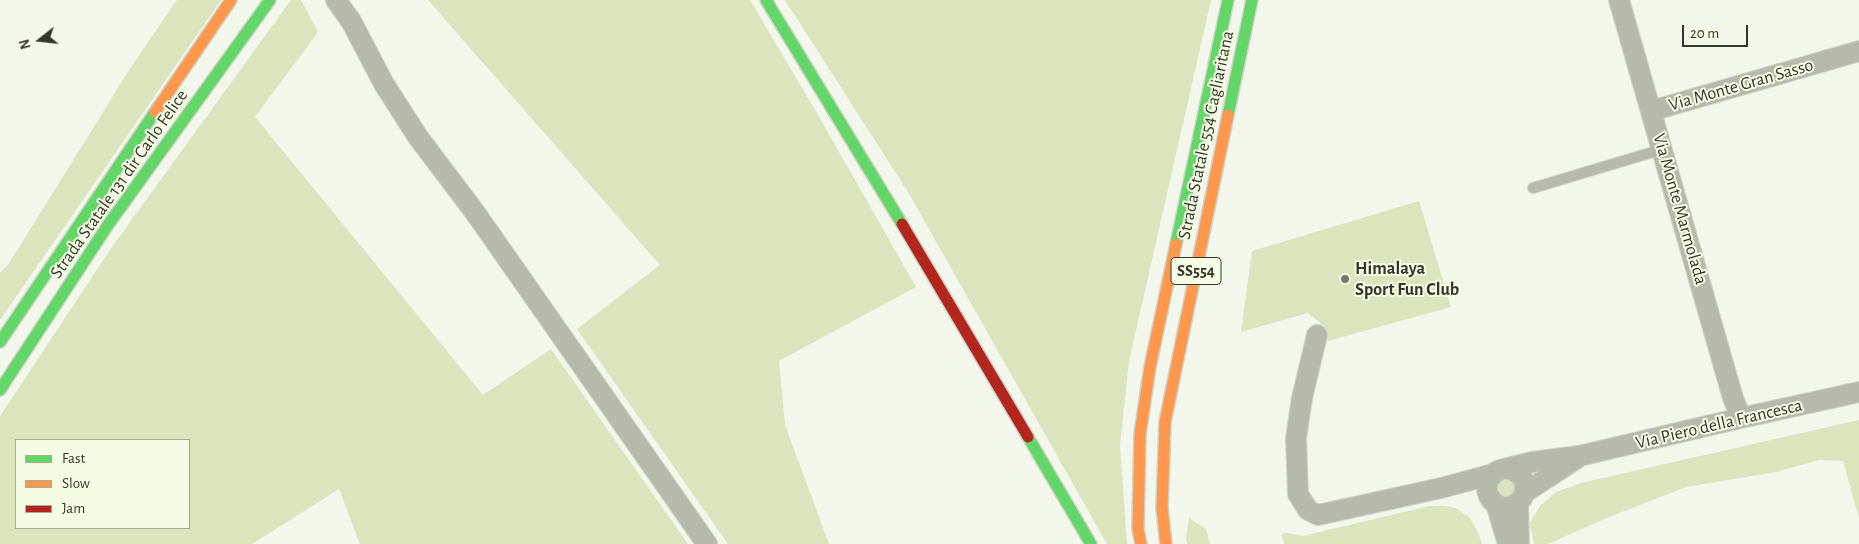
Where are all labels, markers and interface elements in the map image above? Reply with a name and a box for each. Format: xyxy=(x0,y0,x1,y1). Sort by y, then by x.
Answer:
north arrow xyxy=(15,15,65,65)
scale bar xyxy=(1684,15,1750,47)
text: 20 m xyxy=(1690,26,1719,41)
street label: Strada Statale 554 Cagliaritana xyxy=(1173,29,1239,241)
text: N xyxy=(18,38,34,51)
street label: Via Monte Gran Sasso xyxy=(1666,54,1816,116)
street label: Strada Statale 131 dir Carlo Felice xyxy=(46,85,192,283)
street label: Via Monte Marmolada xyxy=(1648,131,1712,287)
road number: SS554 xyxy=(1171,258,1221,284)
place label: Himalaya Sport Fun Club xyxy=(1355,258,1459,300)
marker: Himalaya Sport Fun Club xyxy=(1339,273,1351,285)
street label: Via Piero della Francesca xyxy=(1634,394,1804,454)
legend xyxy=(15,439,190,529)
text: Fast xyxy=(62,451,85,466)
text: Slow xyxy=(62,476,90,491)
text: Jam xyxy=(62,501,85,516)

